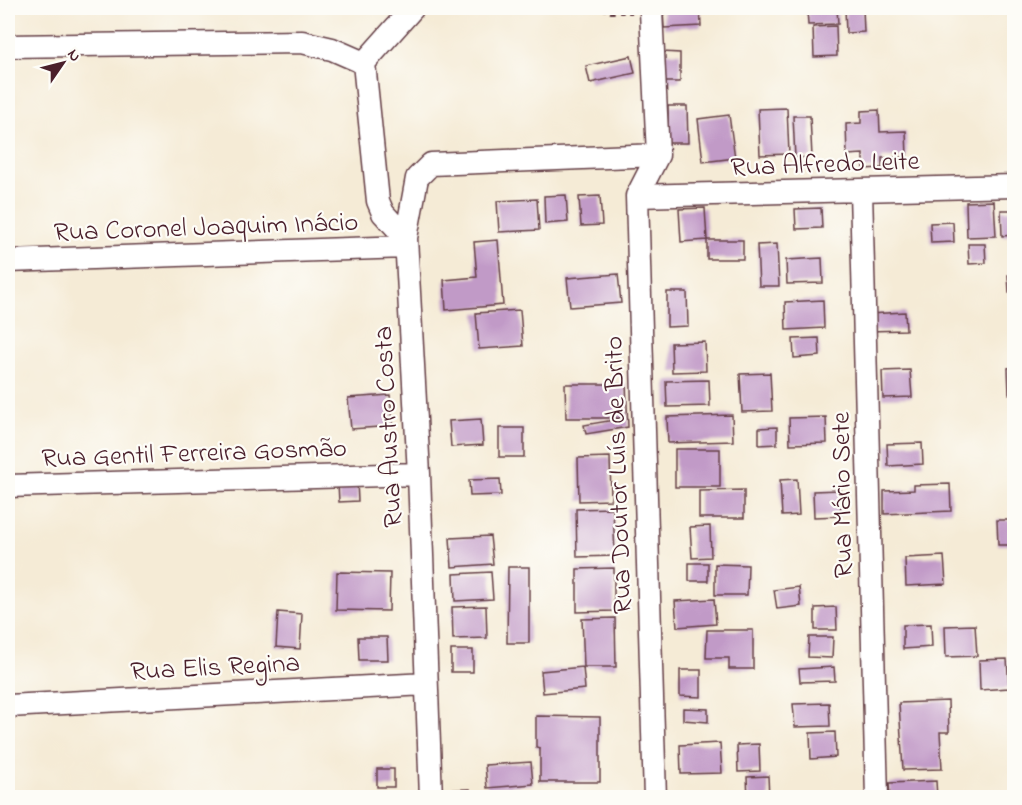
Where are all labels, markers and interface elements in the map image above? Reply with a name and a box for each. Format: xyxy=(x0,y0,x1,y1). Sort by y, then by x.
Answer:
north arrow xyxy=(33,33,93,93)
text: N xyxy=(61,44,87,67)
street label: Rua Alfredo Leite xyxy=(730,143,921,188)
street label: Rua Coronel Joaquim Inácio xyxy=(53,204,359,253)
street label: Rua Austro Costa xyxy=(365,325,414,529)
street label: Rua Doutor Luís de Brito xyxy=(595,335,644,615)
street label: Rua Mário Sete xyxy=(823,411,864,578)
street label: Rua Gentil Ferreira Gosmão xyxy=(41,430,347,479)
street label: Rua Elis Regina xyxy=(129,645,301,692)

